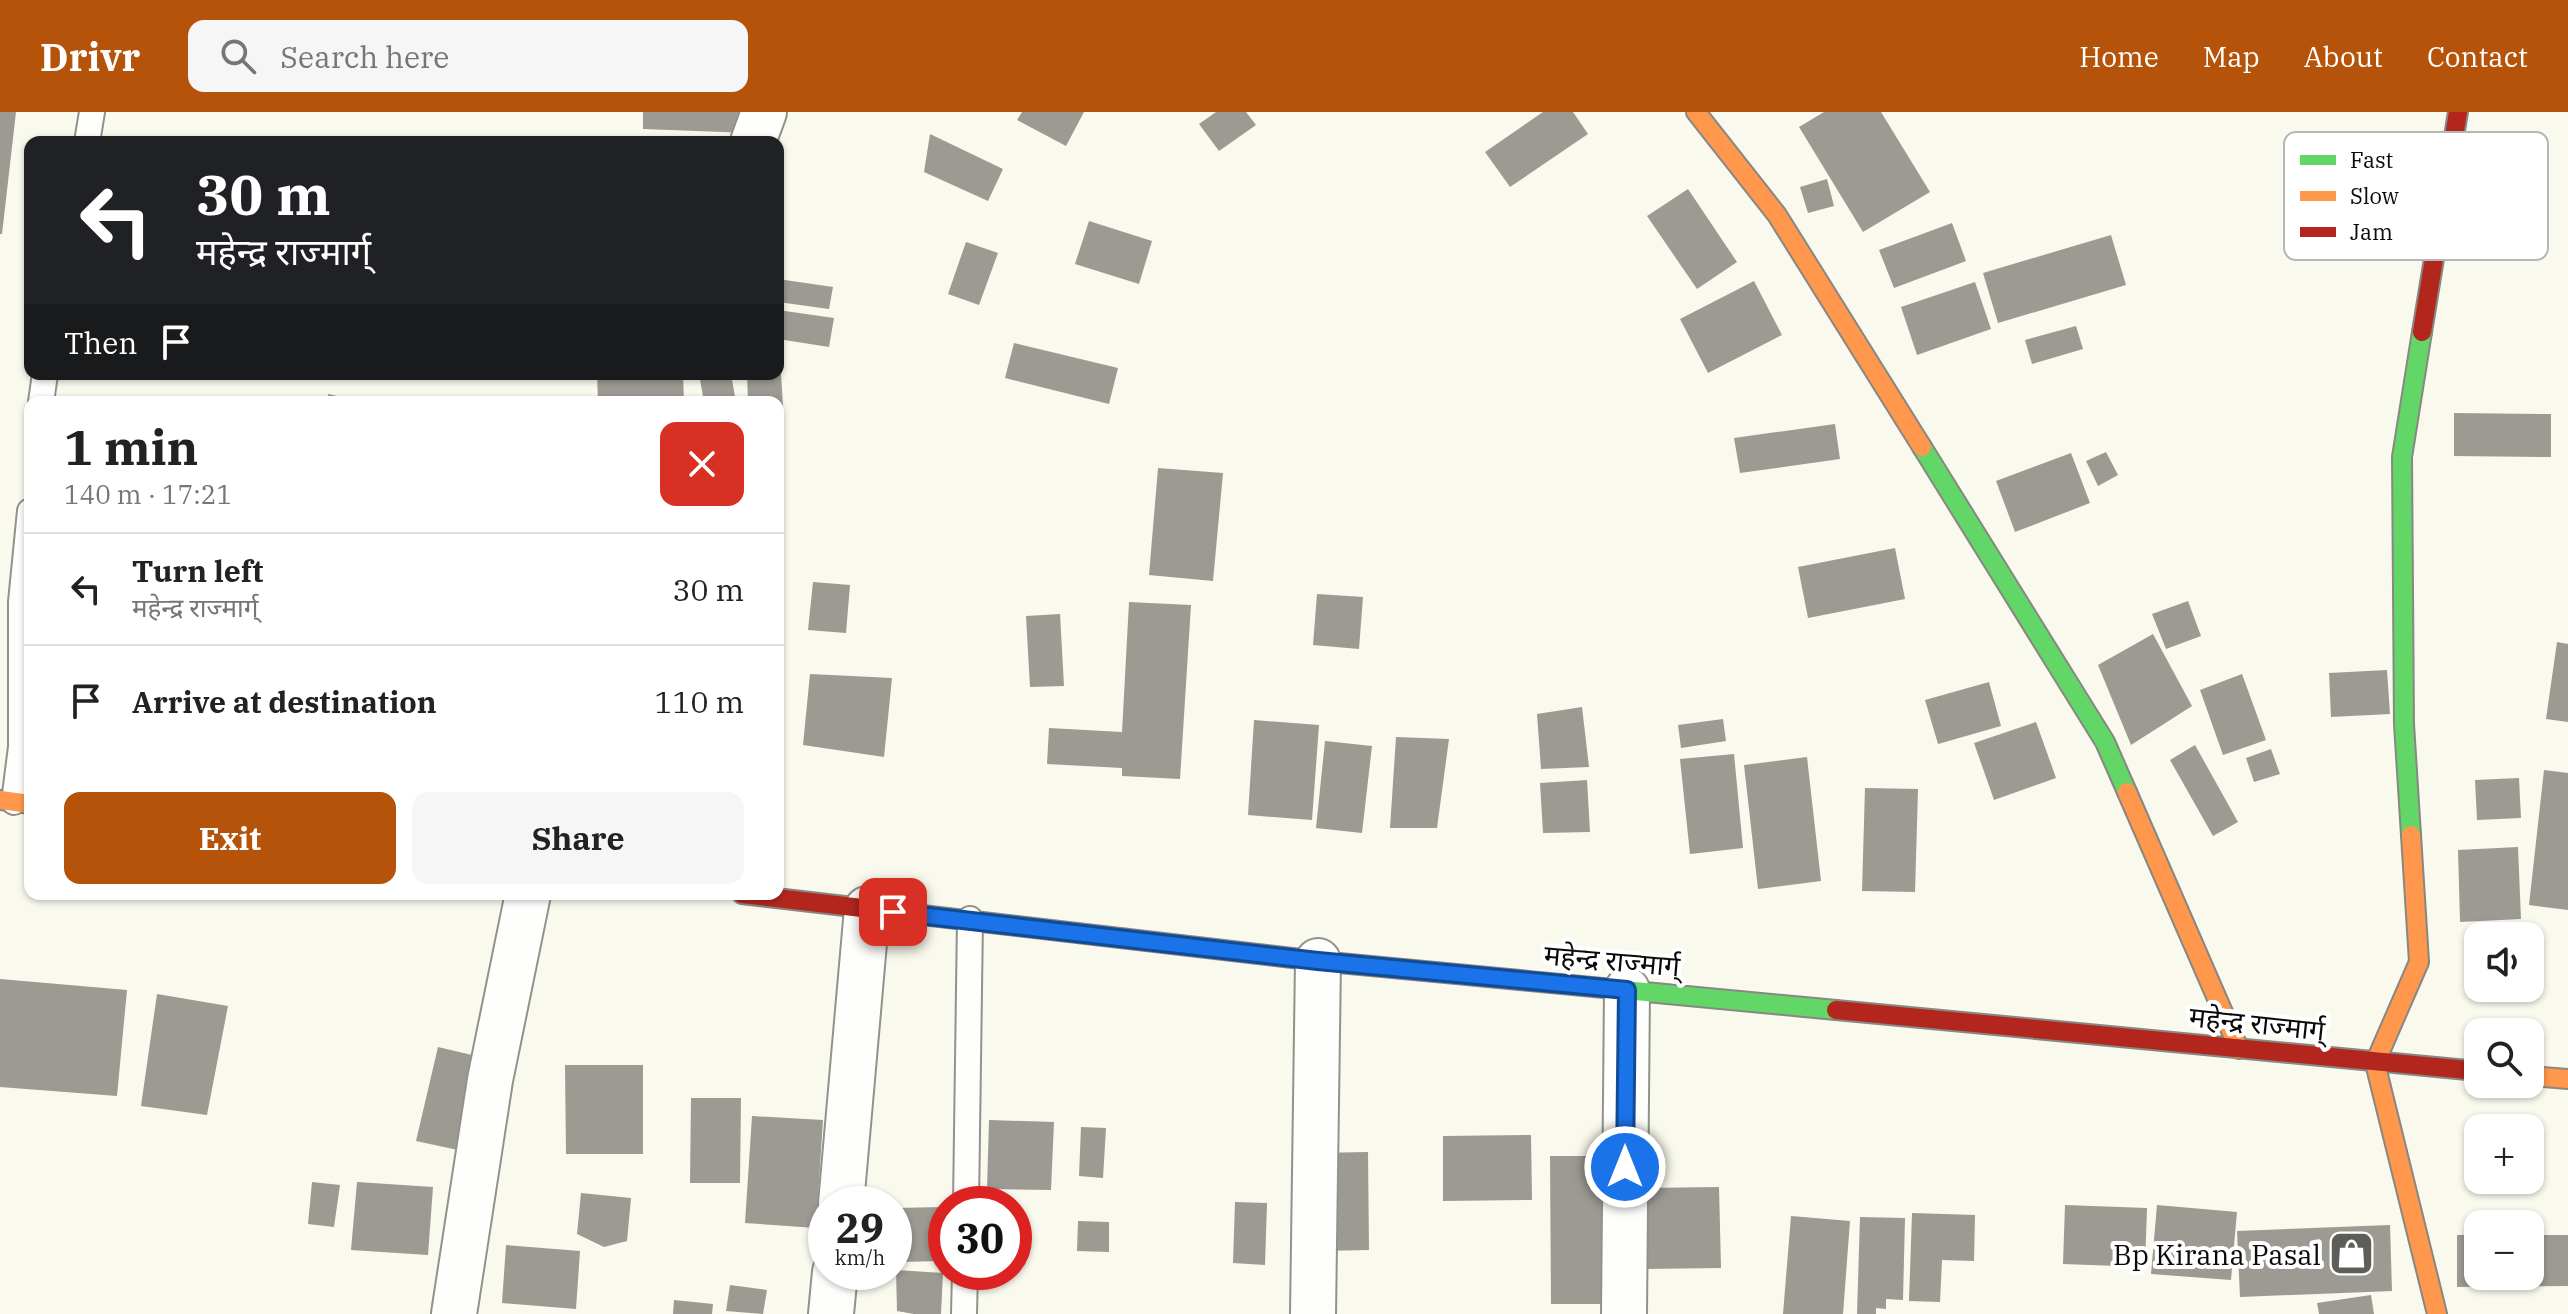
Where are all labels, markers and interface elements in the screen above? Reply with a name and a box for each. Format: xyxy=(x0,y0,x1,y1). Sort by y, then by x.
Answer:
search box xyxy=(188,20,748,92)
text: Drivr xyxy=(40,32,140,81)
icon: search xyxy=(216,34,260,78)
text: Search here xyxy=(280,37,449,76)
text: Home xyxy=(2079,38,2159,75)
text: Map xyxy=(2203,38,2260,75)
text: About xyxy=(2304,38,2383,75)
text: Contact xyxy=(2427,38,2528,75)
legend xyxy=(2284,132,2548,260)
text: Fast xyxy=(2350,145,2393,174)
text: 30 m xyxy=(196,158,331,230)
icon: left xyxy=(64,168,168,272)
text: Slow xyxy=(2350,181,2399,210)
text: Jam xyxy=(2350,217,2393,246)
text: महेन्द्र राज्मार्ग् xyxy=(196,228,371,275)
icon: arrive xyxy=(154,320,198,364)
text: Then xyxy=(64,323,138,362)
text: 1 min xyxy=(64,416,198,478)
button: close xyxy=(660,422,744,506)
text: 140 m · 17:21 xyxy=(64,477,232,511)
text: Turn left xyxy=(132,551,264,590)
icon: left xyxy=(64,567,108,611)
text: 30 m xyxy=(672,570,744,609)
text: महेन्द्र राज्मार्ग् xyxy=(132,590,258,624)
icon: arrive xyxy=(64,679,108,723)
text: Arrive at destination xyxy=(132,682,437,721)
text: 110 m xyxy=(654,682,744,721)
button: Exit xyxy=(64,792,396,884)
button: Share xyxy=(412,792,744,884)
pin xyxy=(859,878,927,946)
icon: arrive xyxy=(871,890,915,934)
map controls xyxy=(2464,922,2544,1290)
button: sound xyxy=(2464,922,2544,1002)
street label: महेन्द्र राज्मार्ग् xyxy=(1543,936,1685,985)
street label: महेन्द्र राज्मार्ग् xyxy=(2187,997,2331,1049)
button: search xyxy=(2464,1018,2544,1098)
button: + xyxy=(2464,1114,2544,1194)
position arrow xyxy=(1583,1125,1667,1209)
speed limit sign: 30 xyxy=(928,1186,1032,1290)
text: 29 xyxy=(836,1202,884,1254)
button: − xyxy=(2464,1210,2544,1290)
shop icon: Bp Kirana Pasal xyxy=(2328,1230,2376,1278)
place label: Bp Kirana Pasal xyxy=(2113,1236,2321,1273)
text: km/h xyxy=(835,1244,885,1271)

